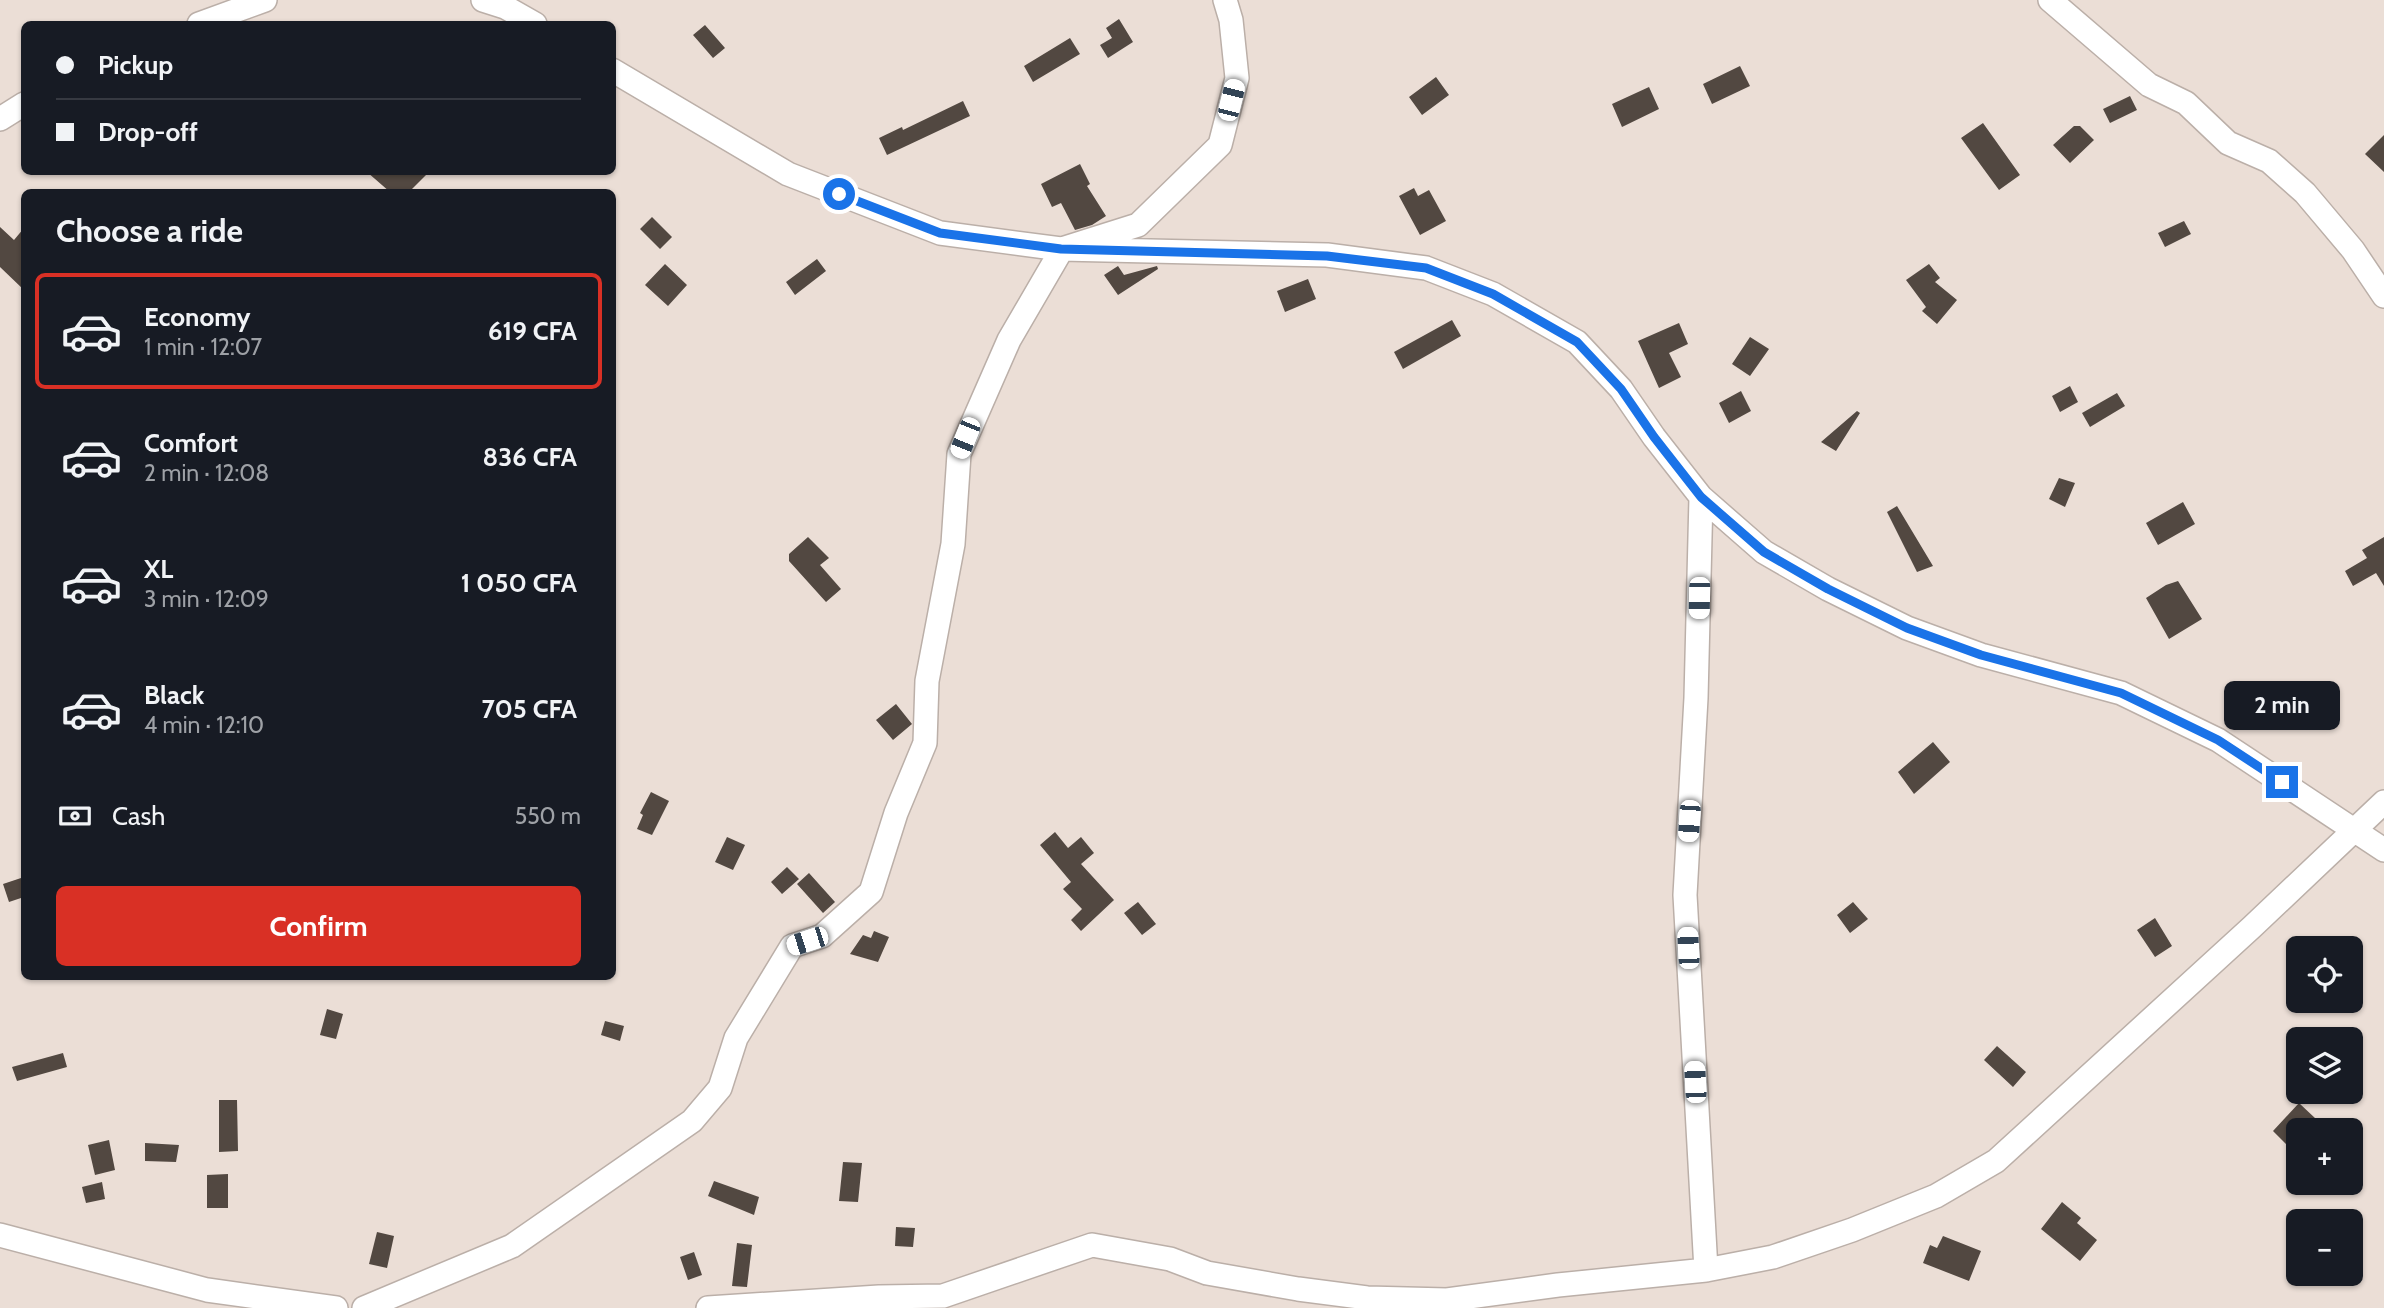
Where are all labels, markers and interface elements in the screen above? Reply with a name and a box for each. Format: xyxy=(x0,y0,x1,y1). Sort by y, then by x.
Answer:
text: Pickup xyxy=(98,49,173,81)
car xyxy=(1216,77,1247,123)
text: Drop-off xyxy=(98,116,198,148)
route start xyxy=(823,178,855,210)
text: Choose a ride xyxy=(56,211,243,250)
icon: car xyxy=(60,300,123,363)
text: Economy xyxy=(144,301,250,333)
text: 619 CFA xyxy=(488,315,577,347)
text: 1 min · 12:07 xyxy=(144,333,262,361)
car xyxy=(948,415,983,461)
icon: car xyxy=(60,426,123,489)
text: Comfort xyxy=(144,427,238,459)
text: 836 CFA xyxy=(482,441,577,473)
text: 2 min · 12:08 xyxy=(144,459,269,487)
icon: car xyxy=(60,552,123,615)
text: XL xyxy=(144,553,173,585)
text: 1 050 CFA xyxy=(461,567,577,599)
car xyxy=(1689,577,1710,619)
text: 3 min · 12:09 xyxy=(144,585,269,613)
icon: car xyxy=(60,678,123,741)
text: Black xyxy=(144,679,204,711)
callout: 2 min xyxy=(2224,680,2340,730)
text: 2 min xyxy=(2254,691,2310,719)
text: 705 CFA xyxy=(481,693,577,725)
text: 4 min · 12:10 xyxy=(144,711,264,739)
route end xyxy=(2266,766,2298,798)
icon: cash xyxy=(56,797,94,835)
car xyxy=(1678,799,1701,843)
text: Cash xyxy=(112,800,165,832)
text: 550 m xyxy=(515,802,581,830)
button: Confirm xyxy=(56,886,581,966)
car xyxy=(784,925,831,957)
car xyxy=(1677,926,1700,970)
map controls xyxy=(2286,936,2363,1286)
button: locate xyxy=(2286,936,2363,1013)
button: layers xyxy=(2286,1027,2363,1104)
car xyxy=(1684,1060,1707,1104)
button: + xyxy=(2286,1118,2363,1195)
button: − xyxy=(2286,1209,2363,1286)

